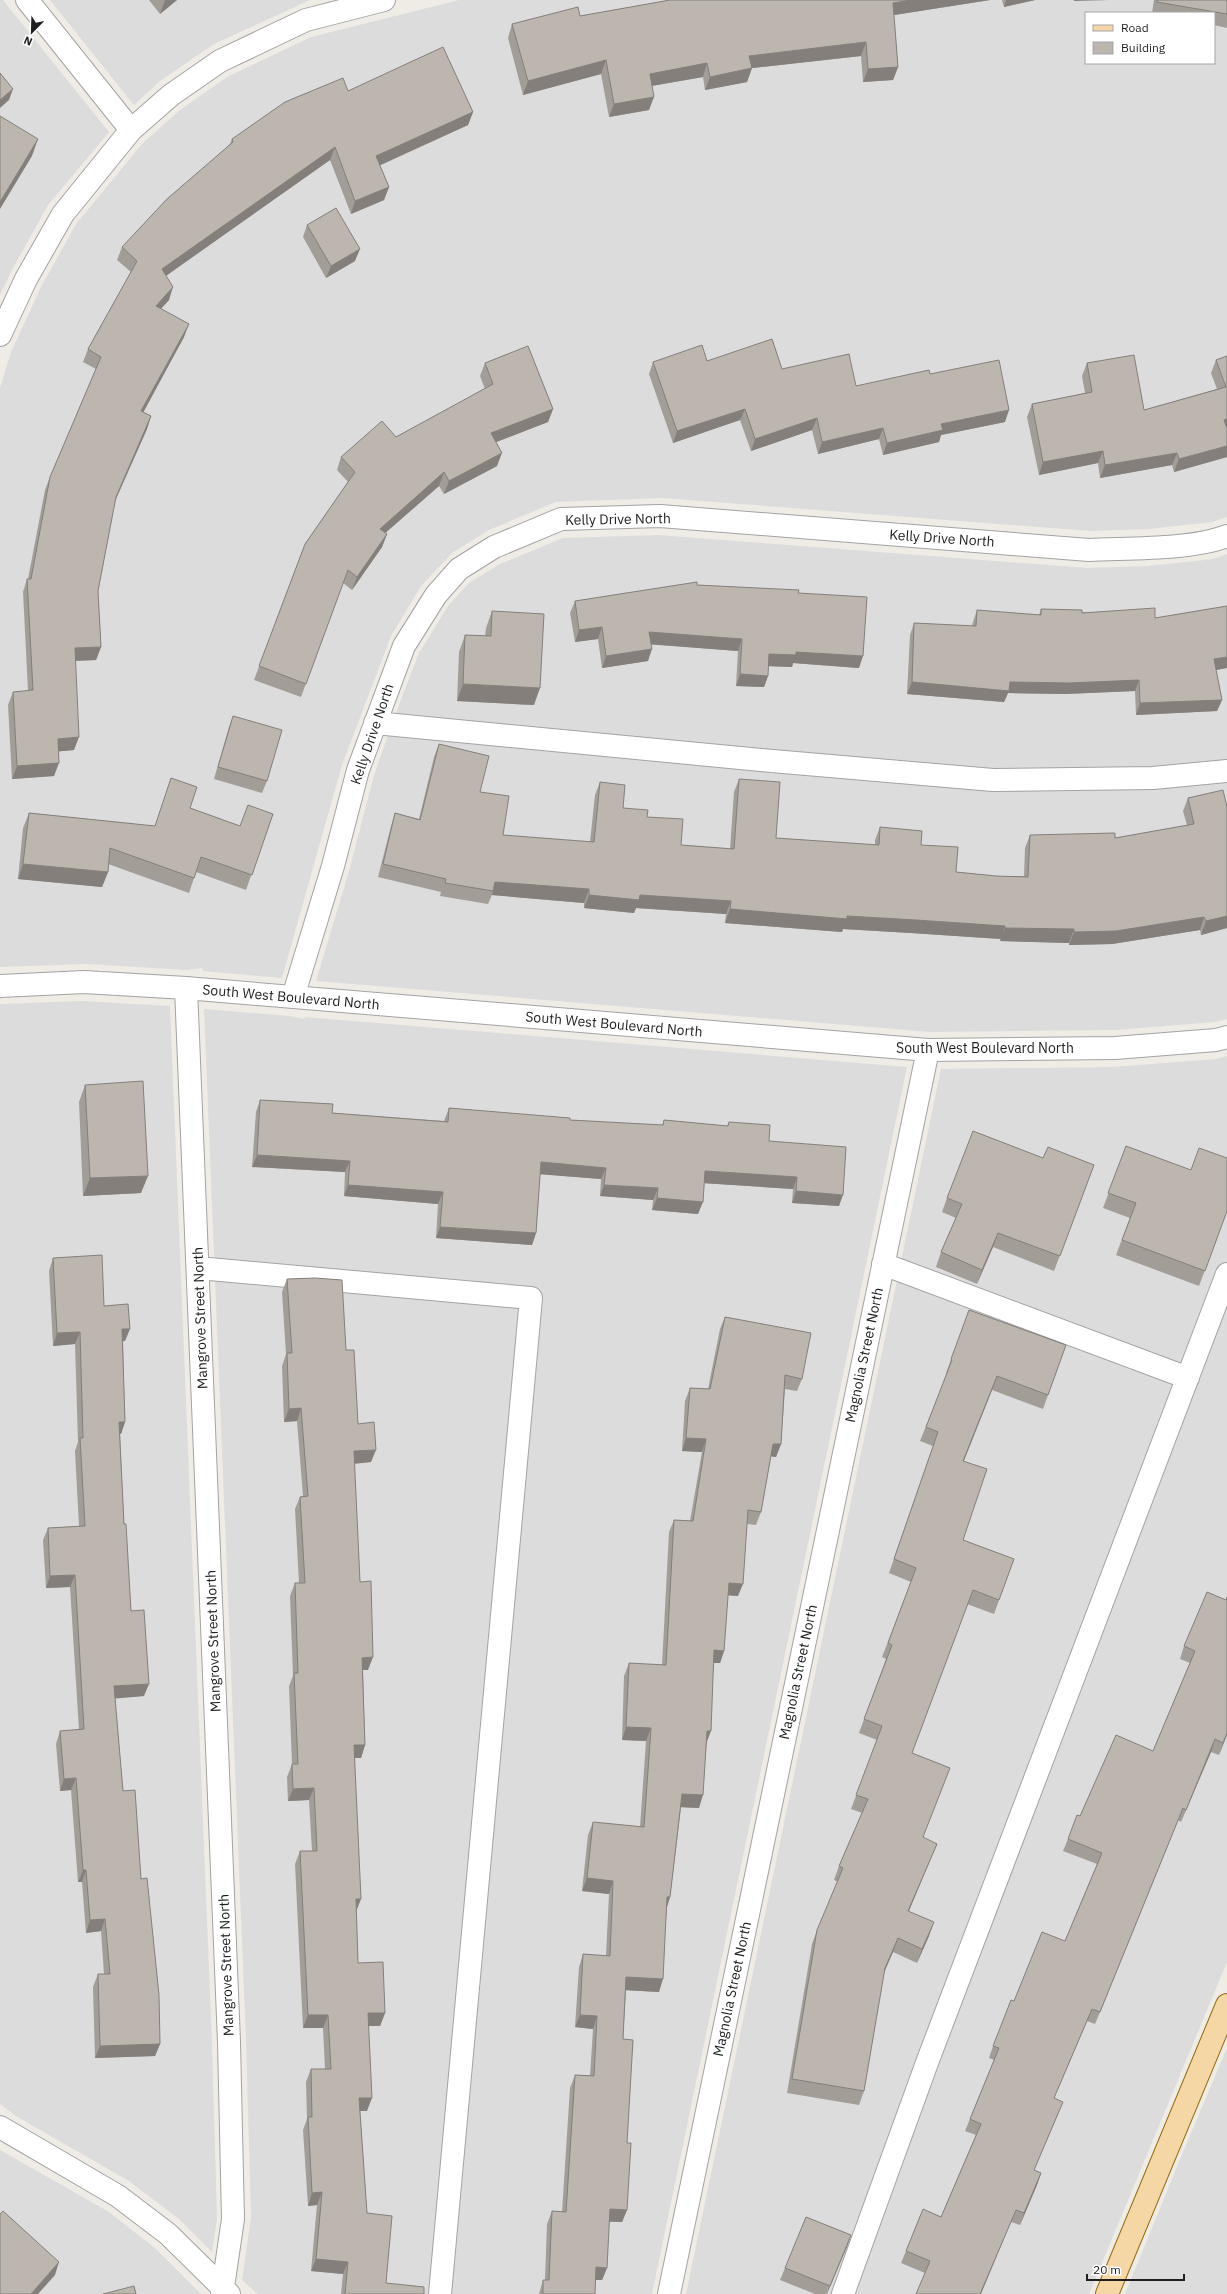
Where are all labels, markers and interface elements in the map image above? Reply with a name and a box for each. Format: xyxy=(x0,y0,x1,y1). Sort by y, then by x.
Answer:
north arrow xyxy=(12,12,52,52)
legend xyxy=(1085,12,1215,64)
text: Road xyxy=(1121,20,1149,35)
text: N xyxy=(22,33,34,49)
text: Building xyxy=(1121,40,1166,55)
street label: Kelly Drive North xyxy=(565,509,671,529)
street label: Kelly Drive North xyxy=(889,525,995,551)
street label: Kelly Drive North xyxy=(346,681,398,787)
street label: South West Boulevard North xyxy=(202,980,380,1014)
street label: South West Boulevard North xyxy=(525,1007,703,1041)
street label: South West Boulevard North xyxy=(896,1039,1074,1057)
street label: Mangrove Street North xyxy=(189,1247,211,1389)
street label: Magnolia Street North xyxy=(841,1286,887,1424)
street label: Mangrove Street North xyxy=(202,1570,224,1712)
street label: Magnolia Street North xyxy=(775,1603,821,1741)
street label: Mangrove Street North xyxy=(215,1894,237,2036)
street label: Magnolia Street North xyxy=(709,1920,755,2058)
scale bar xyxy=(1087,2256,1184,2282)
text: 20 m xyxy=(1093,2262,1121,2277)

